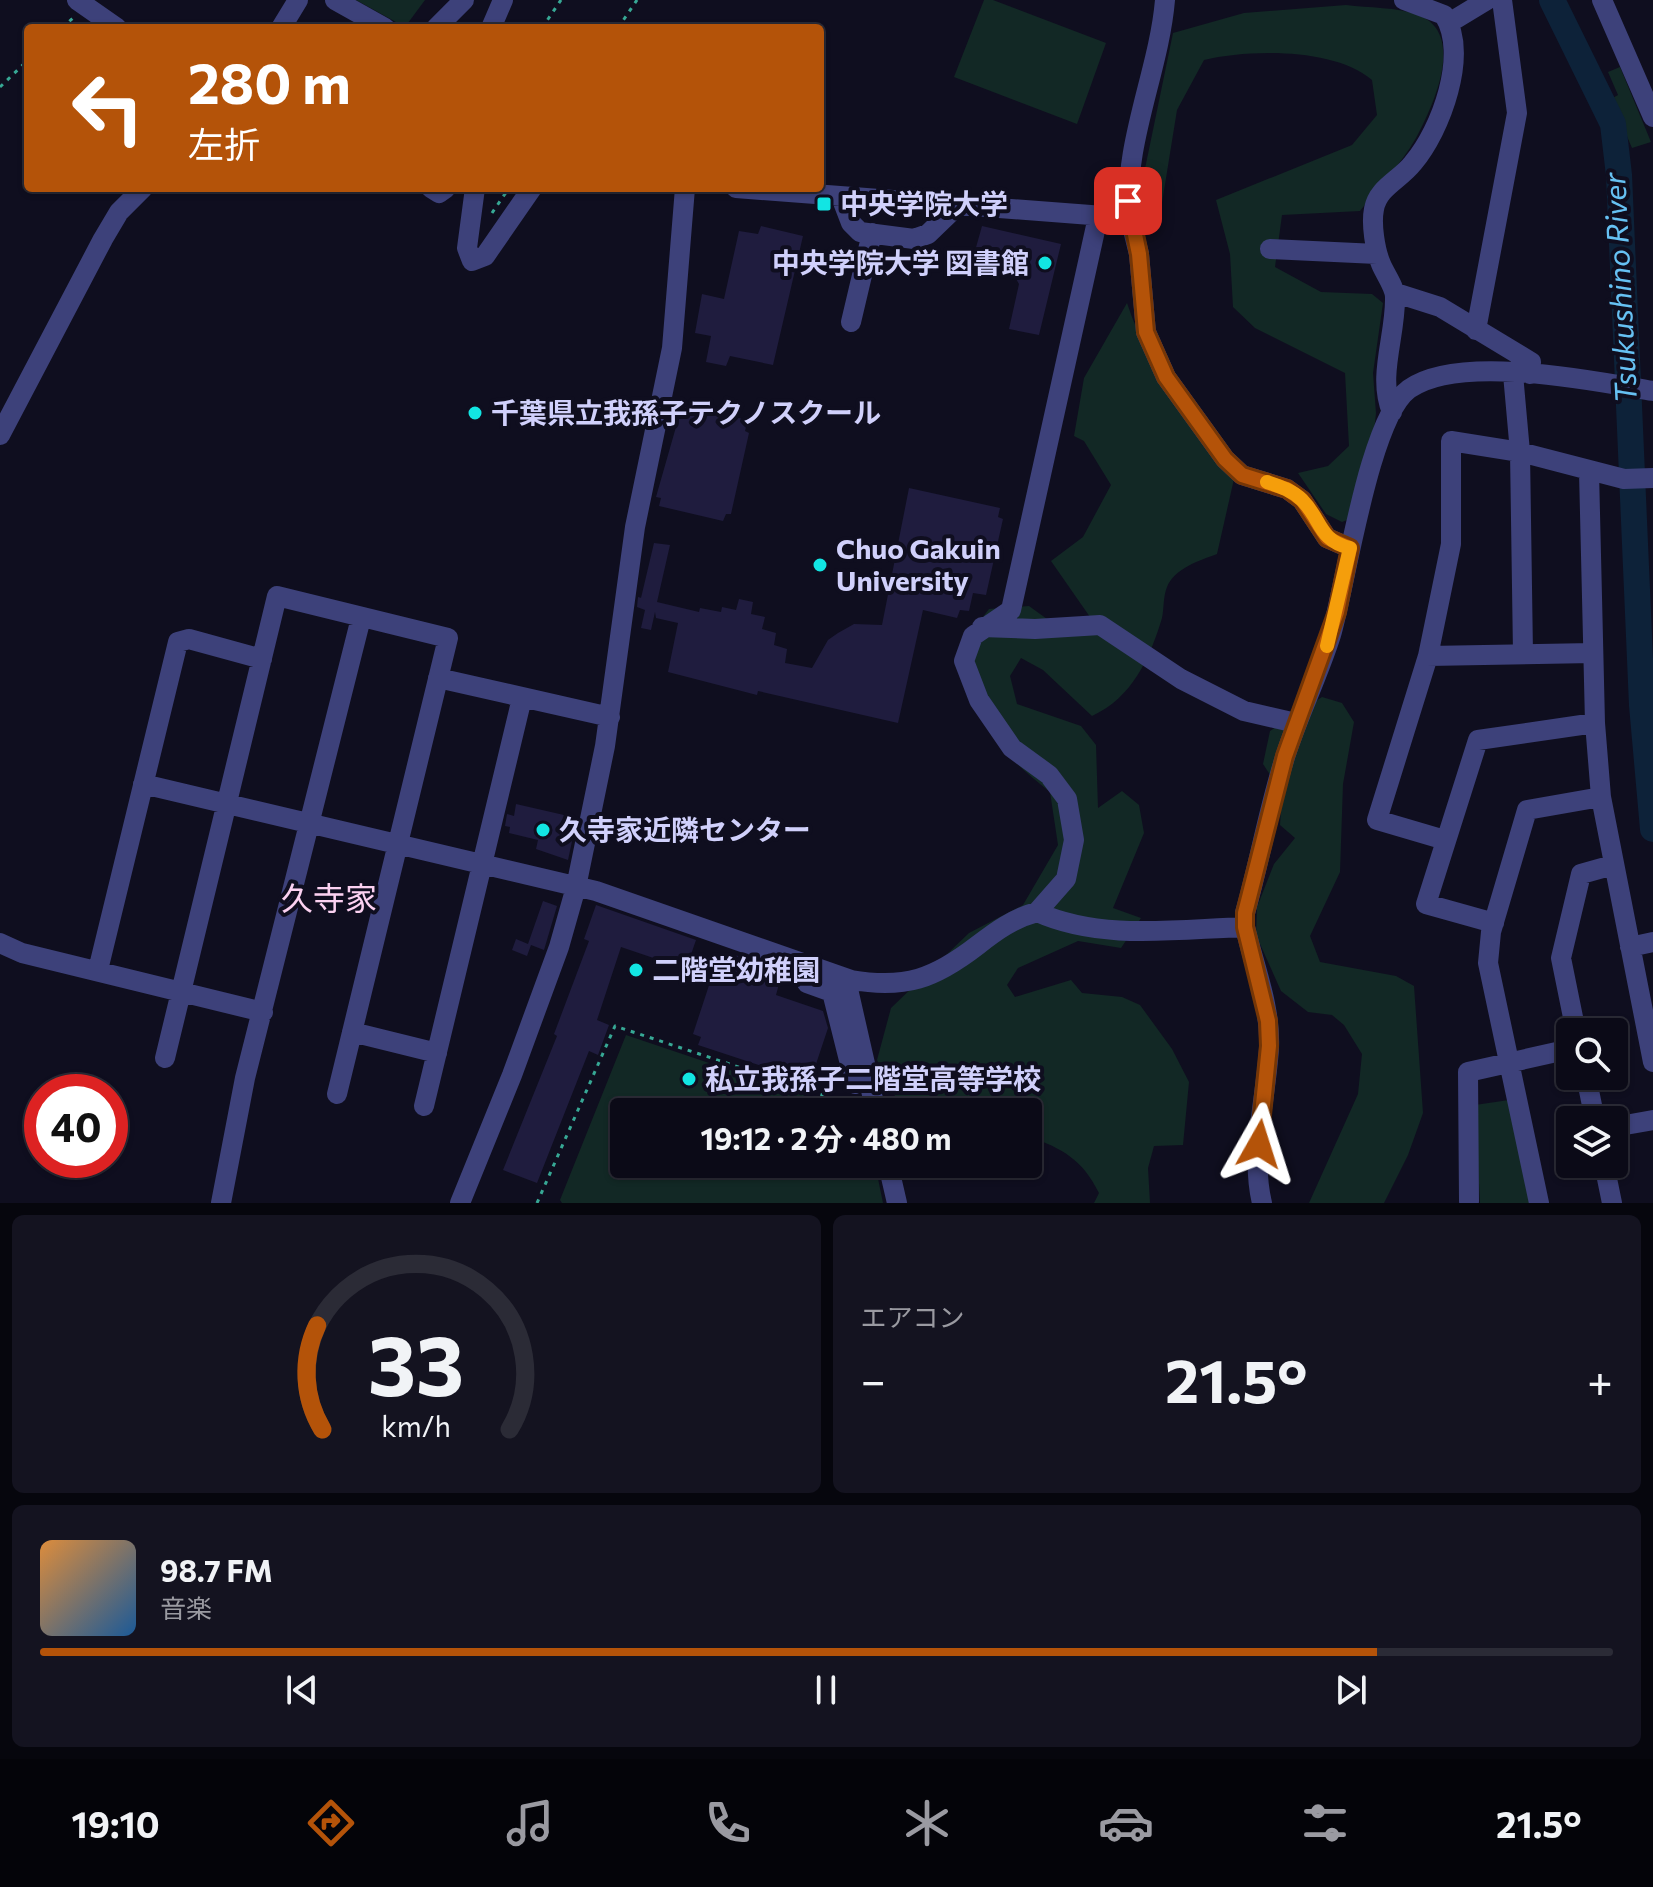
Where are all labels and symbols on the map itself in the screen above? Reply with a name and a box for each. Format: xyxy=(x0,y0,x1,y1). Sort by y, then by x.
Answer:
pin xyxy=(1094,167,1162,235)
water label: Tsukushino River xyxy=(1594,171,1643,404)
place label: 中央学院大学 xyxy=(840,186,1008,220)
marker: 中央学院大学 xyxy=(815,195,833,213)
place label: 中央学院大学 図書館 xyxy=(772,245,1029,279)
marker: 中央学院大学 図書館 xyxy=(1036,254,1054,272)
place label: 千葉県立我孫子テクノスクール xyxy=(491,395,881,429)
marker: 千葉県立我孫子テクノスクール xyxy=(466,404,484,422)
place label: Chuo Gakuin University xyxy=(836,531,1001,597)
marker: Chuo Gakuin University xyxy=(811,556,829,574)
place label: 久寺家近隣センター xyxy=(559,812,811,846)
marker: 久寺家近隣センター xyxy=(534,821,552,839)
district label: 久寺家 xyxy=(281,877,377,917)
place label: 二階堂幼稚園 xyxy=(652,952,820,986)
marker: 二階堂幼稚園 xyxy=(627,961,645,979)
place label: 私立我孫子二階堂高等学校 xyxy=(705,1061,1041,1095)
marker: 私立我孫子二階堂高等学校 xyxy=(680,1070,698,1088)
speed limit sign: 40 xyxy=(24,1074,128,1178)
position arrow xyxy=(1217,1102,1301,1186)

